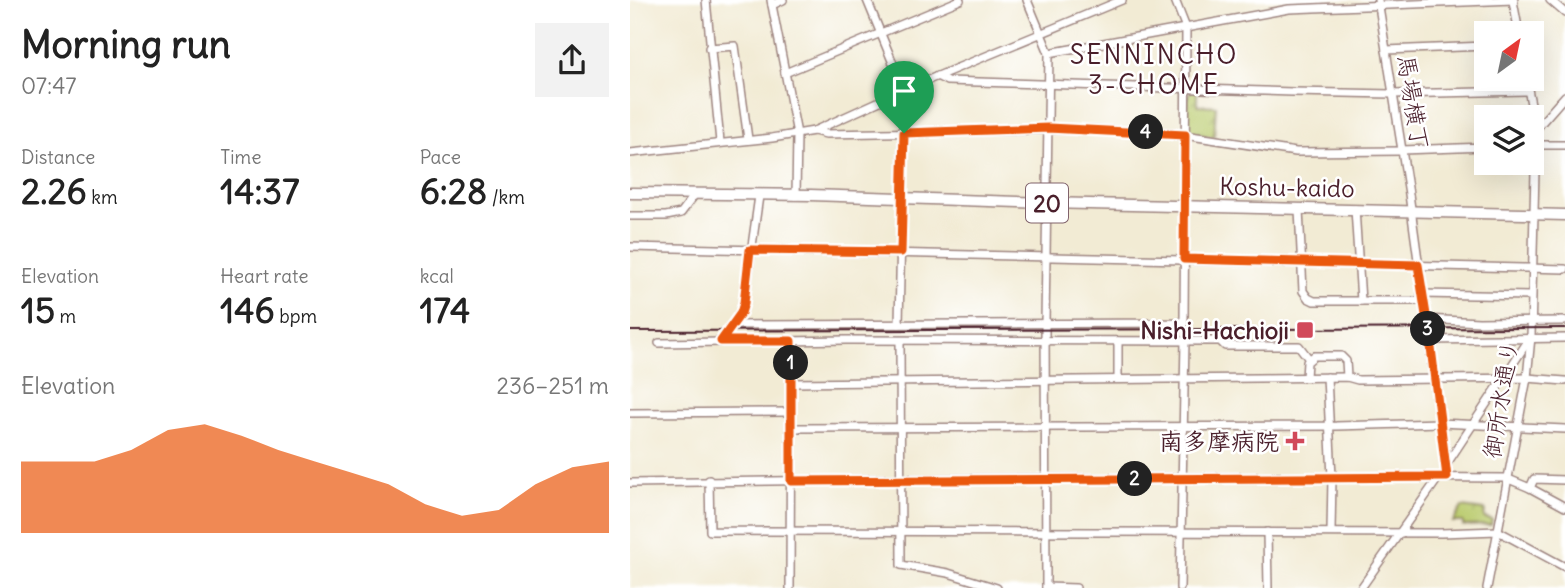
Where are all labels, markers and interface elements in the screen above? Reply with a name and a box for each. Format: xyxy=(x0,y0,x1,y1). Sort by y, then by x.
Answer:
text: Morning run xyxy=(21,21,231,68)
north arrow xyxy=(1474,21,1544,91)
map controls xyxy=(1474,21,1544,175)
button: share xyxy=(535,23,609,97)
district label: SENNINCHO 3-CHOME xyxy=(1070,38,1238,101)
street label: 馬場横丁 xyxy=(1392,52,1436,152)
pin xyxy=(874,61,934,133)
text: 07:47 xyxy=(21,71,77,100)
icon: arrive xyxy=(885,72,923,110)
button: layers xyxy=(1474,105,1544,175)
pin: 4 xyxy=(1128,114,1164,150)
text: 4 xyxy=(1140,119,1151,143)
text: Distance xyxy=(21,145,95,169)
text: Time xyxy=(220,145,261,169)
text: Pace xyxy=(420,145,461,169)
text: 2.26 xyxy=(21,169,87,213)
text: 14:37 xyxy=(220,169,299,213)
text: 6:28 xyxy=(420,169,487,213)
street label: Koshu-kaido xyxy=(1219,171,1355,203)
road number: 20 xyxy=(1026,184,1068,222)
text: km xyxy=(87,185,118,209)
text: /km xyxy=(487,185,525,209)
text: Elevation xyxy=(21,264,99,288)
text: Heart rate xyxy=(220,264,308,288)
text: kcal xyxy=(420,264,454,288)
text: 15 xyxy=(21,288,55,332)
text: 146 xyxy=(220,288,275,332)
text: 174 xyxy=(420,288,470,332)
text: m xyxy=(55,304,76,328)
text: bpm xyxy=(275,304,317,328)
pin: 3 xyxy=(1410,312,1446,346)
place label: Nishi-Hachioji xyxy=(1140,315,1289,345)
text: 3 xyxy=(1422,316,1433,340)
marker: Nishi-Hachioji xyxy=(1295,320,1315,340)
street label: 御所水通り xyxy=(1476,337,1524,461)
pin: 1 xyxy=(774,346,808,380)
text: 1 xyxy=(787,350,794,374)
text: Elevation xyxy=(21,371,115,400)
text: 236–251 m xyxy=(496,371,609,400)
place label: 南多摩病院 xyxy=(1159,426,1279,456)
marker: 南多摩病院 xyxy=(1285,431,1305,451)
pin: 2 xyxy=(1118,462,1152,496)
text: 2 xyxy=(1129,466,1140,490)

